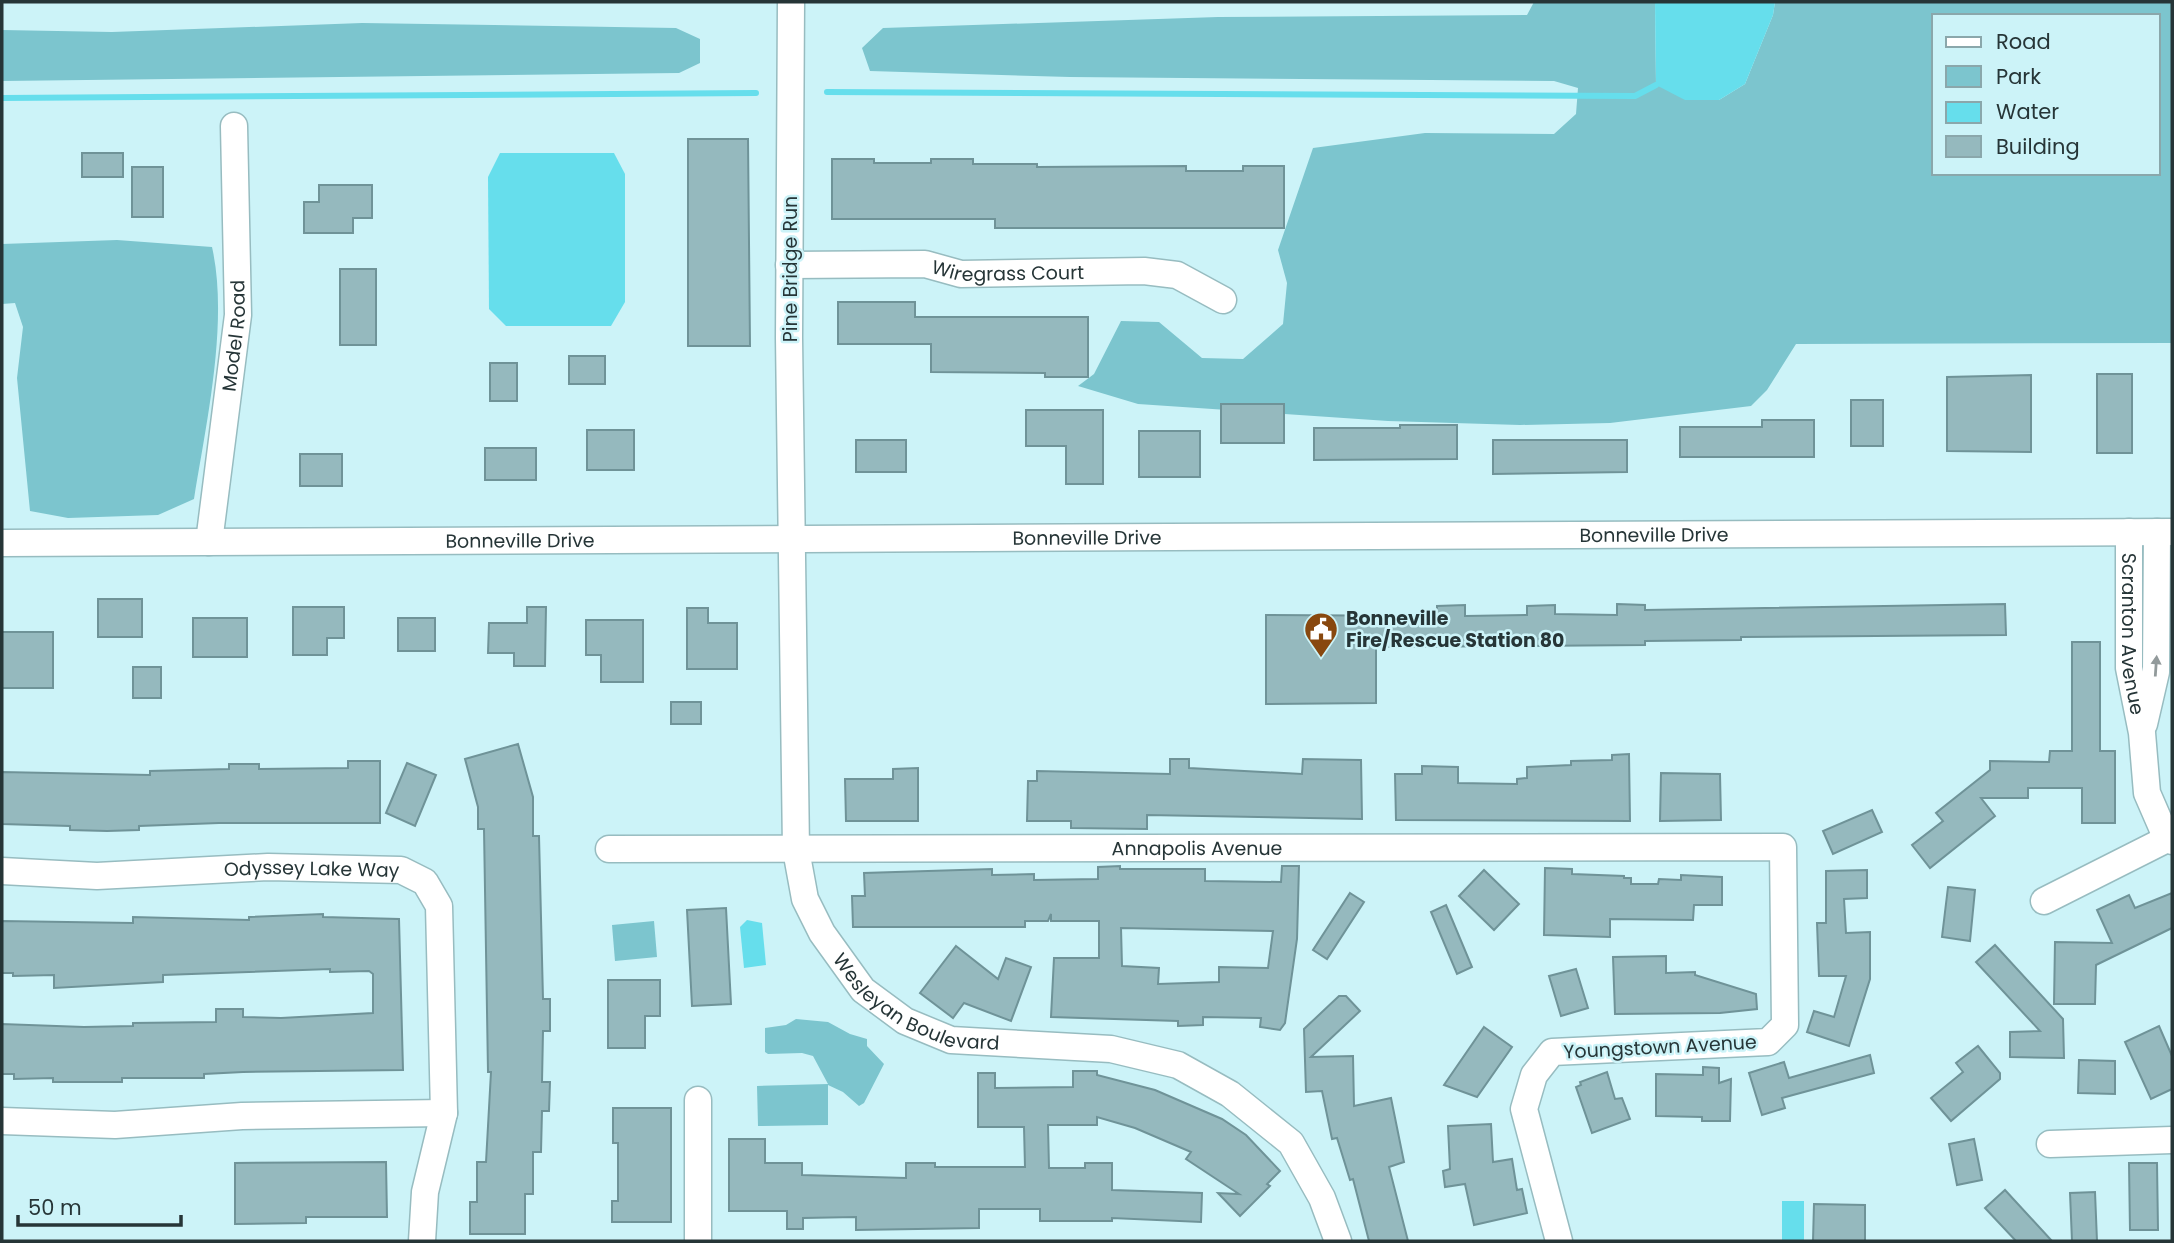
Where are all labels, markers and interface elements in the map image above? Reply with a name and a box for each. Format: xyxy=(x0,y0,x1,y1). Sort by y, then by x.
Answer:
legend xyxy=(1932,14,2160,175)
text: Road xyxy=(1996,27,2051,56)
text: Park xyxy=(1996,62,2041,91)
text: Water xyxy=(1996,97,2059,126)
text: Building xyxy=(1996,132,2080,161)
street label: Pine Bridge Run xyxy=(777,196,804,342)
street label: Wiregrass Court xyxy=(929,253,1084,287)
street label: Model Road xyxy=(215,279,252,393)
street label: Bonneville Drive xyxy=(1579,521,1729,549)
street label: Bonneville Drive xyxy=(1012,524,1162,551)
street label: Bonneville Drive xyxy=(445,526,595,554)
street label: Scranton Avenue xyxy=(2116,553,2152,717)
place label: Bonneville Fire/Rescue Station 80 xyxy=(1346,605,1564,654)
public building icon: Bonneville Fire/Rescue Station 80 xyxy=(1302,610,1340,659)
one-way arrow xyxy=(2150,655,2161,677)
street label: Annapolis Avenue xyxy=(1112,834,1282,862)
street label: Odyssey Lake Way xyxy=(223,853,400,883)
street label: Wesleyan Boulevard xyxy=(827,947,1000,1056)
street label: Youngstown Avenue xyxy=(1563,1028,1757,1066)
scale bar xyxy=(18,1184,180,1228)
text: 50 m xyxy=(28,1193,82,1222)

